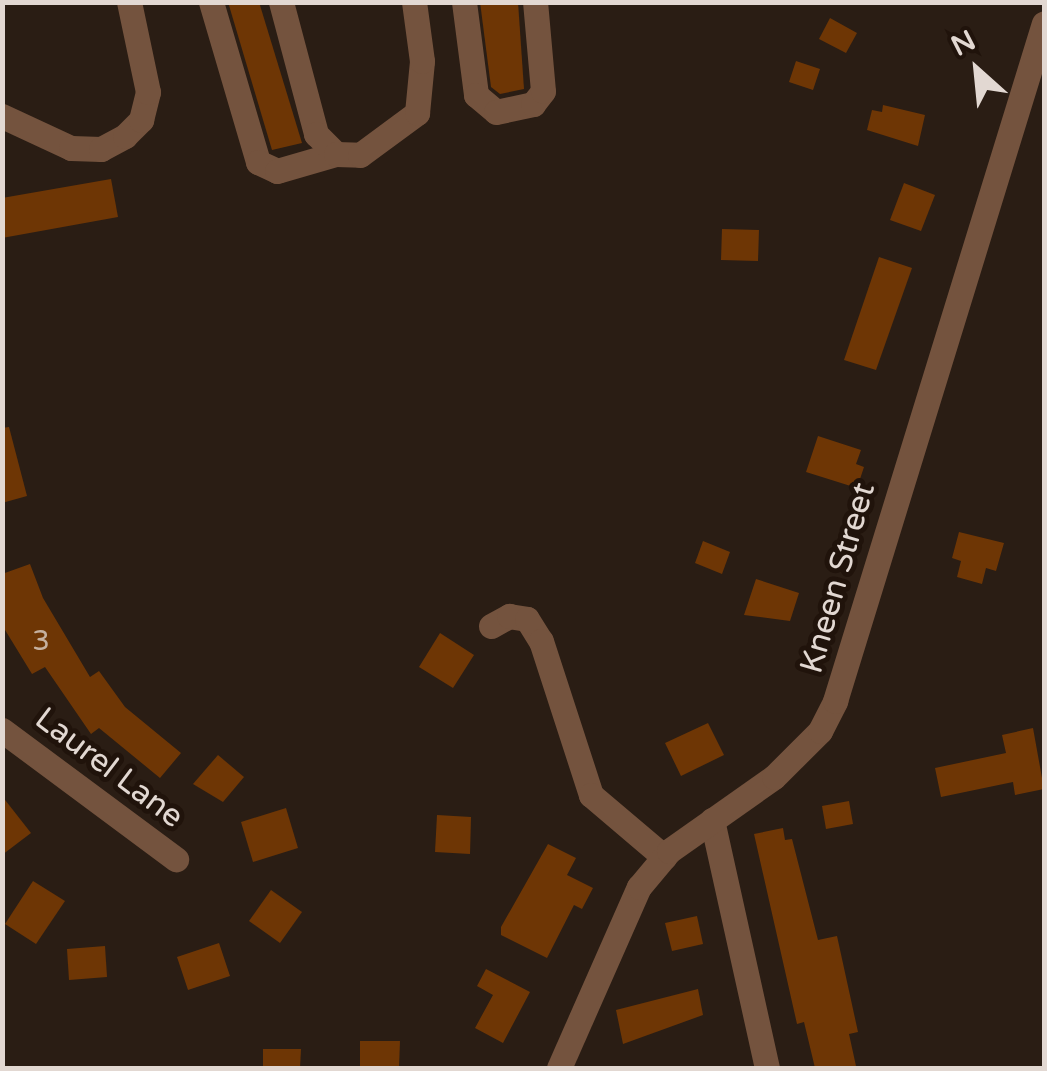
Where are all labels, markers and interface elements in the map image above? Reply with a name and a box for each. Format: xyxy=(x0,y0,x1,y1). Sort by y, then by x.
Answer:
north arrow xyxy=(927,20,1027,120)
text: N xyxy=(946,23,981,64)
street label: Kneen Street xyxy=(792,478,884,678)
house number: 3 xyxy=(32,624,50,658)
street label: Laurel Lane xyxy=(27,700,191,836)

